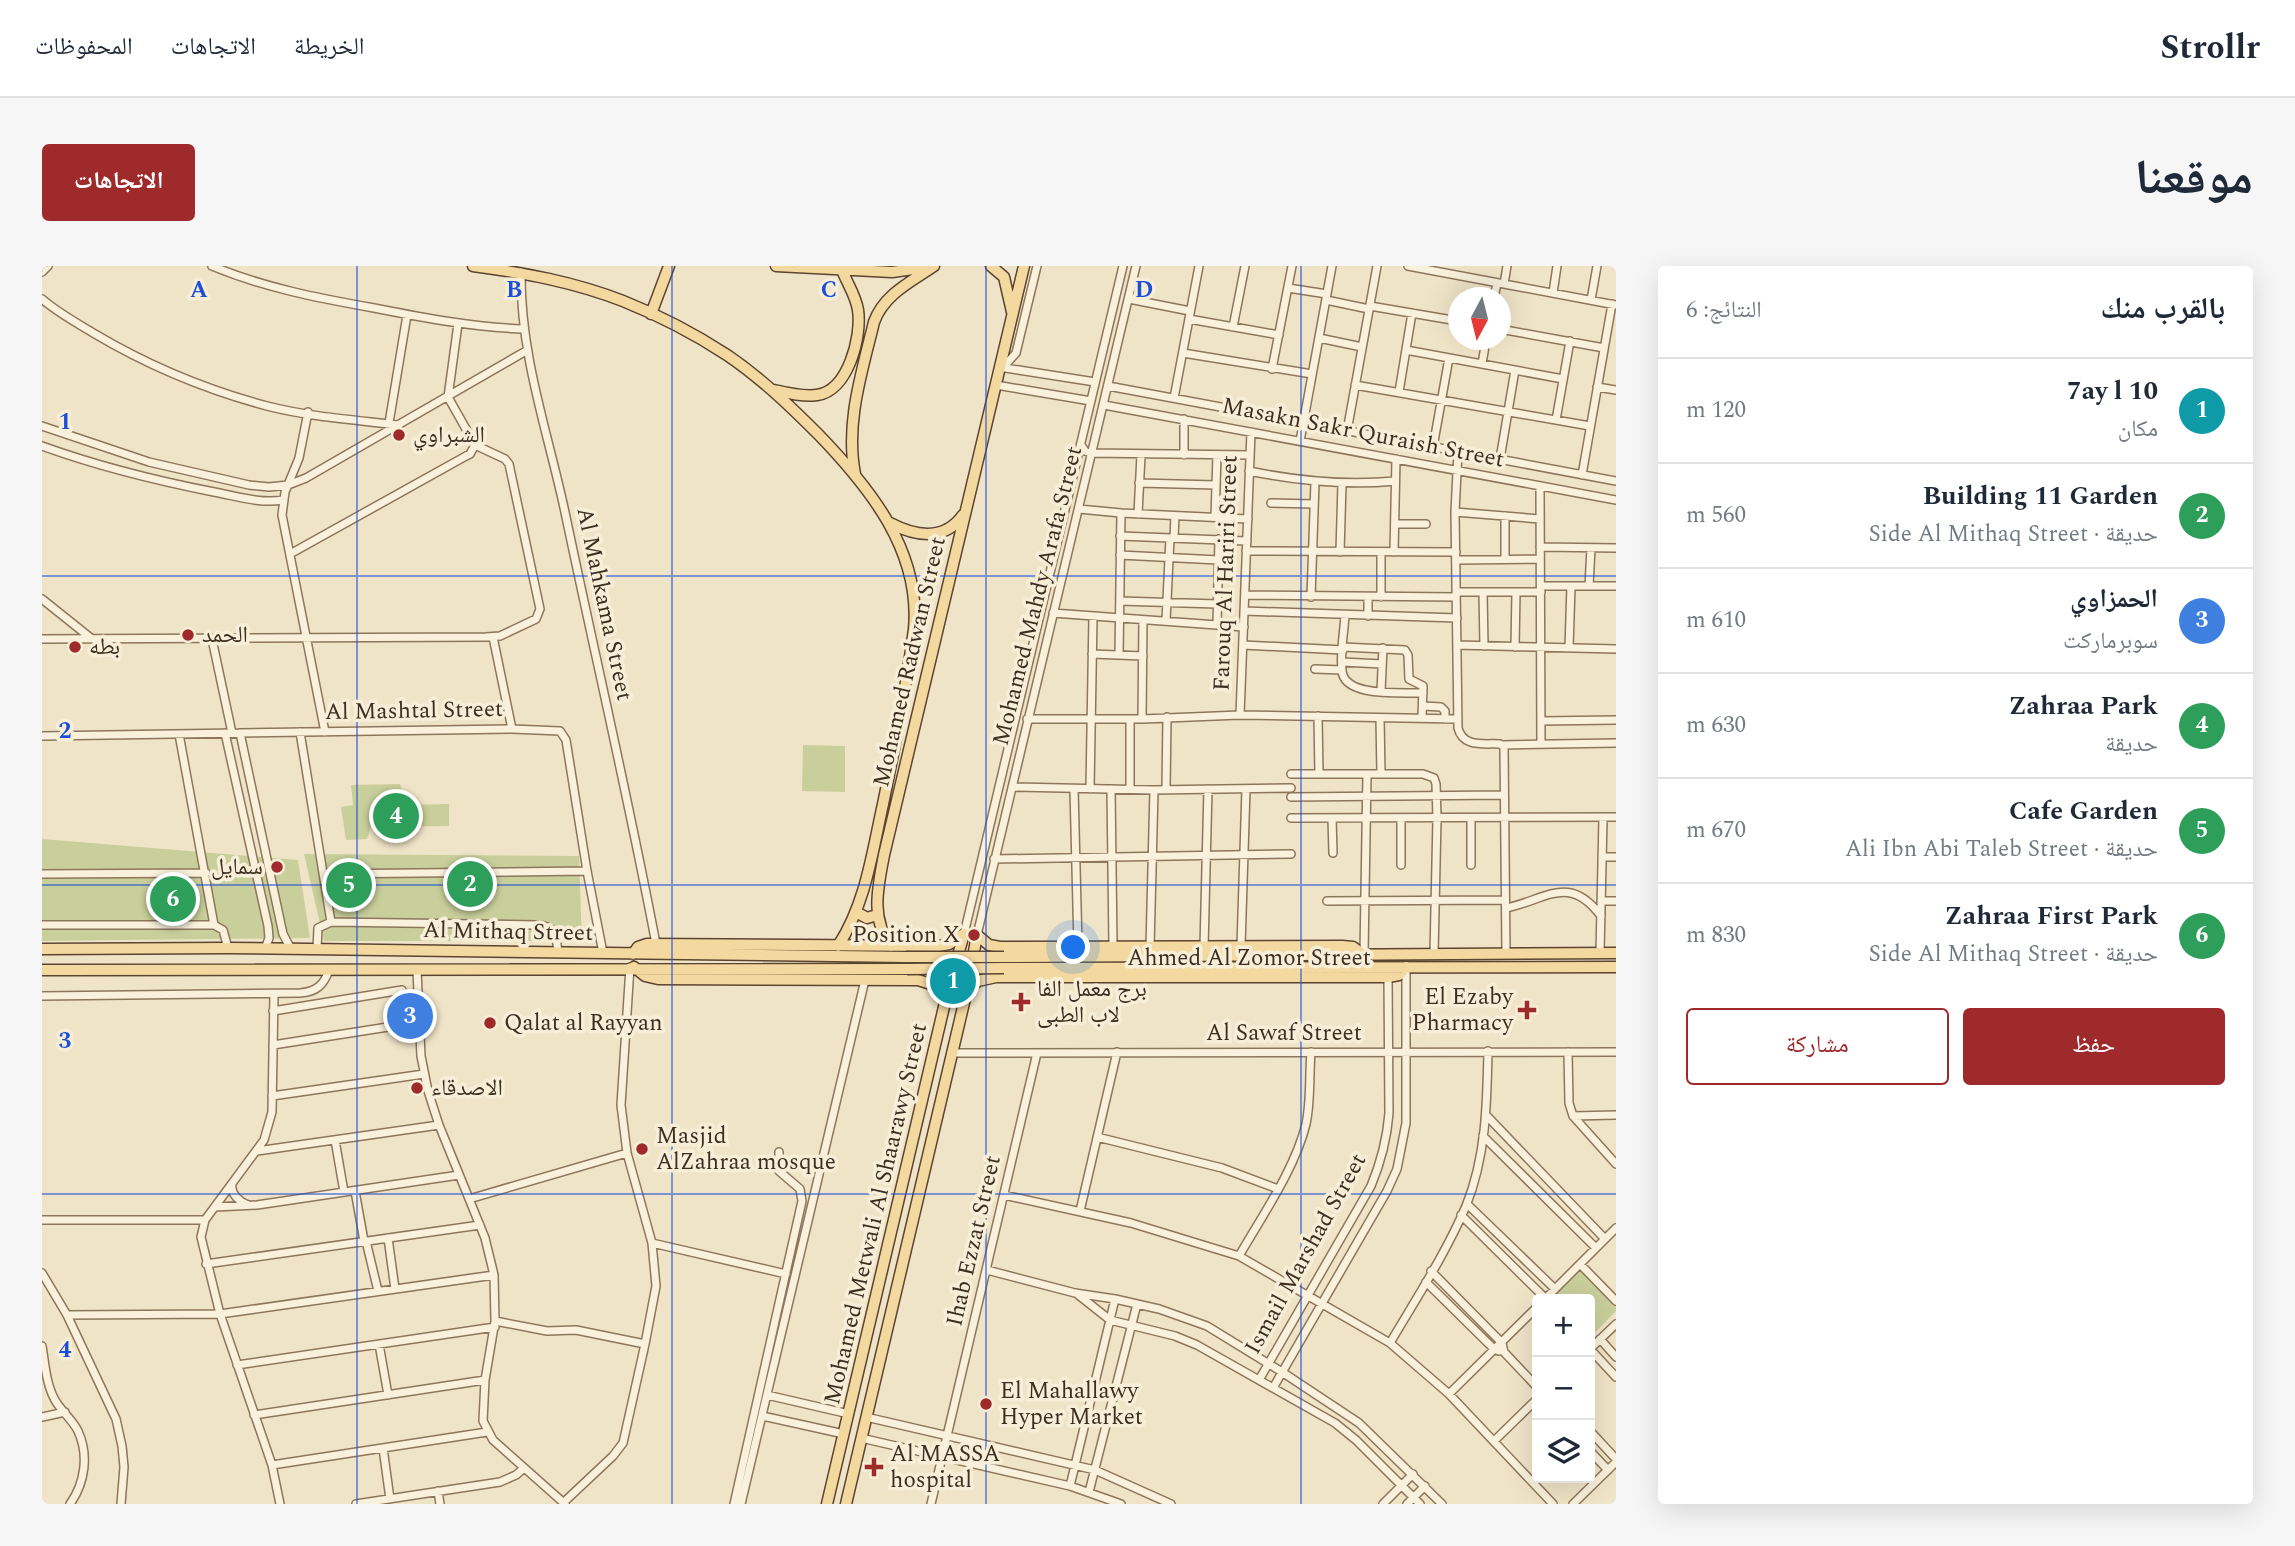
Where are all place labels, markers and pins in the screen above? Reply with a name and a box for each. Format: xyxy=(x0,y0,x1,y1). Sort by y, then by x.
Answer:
place label: الشبراوي xyxy=(413,418,485,453)
marker: الشبراوي xyxy=(391,427,407,443)
place label: الحمد xyxy=(202,618,248,653)
marker: الحمد xyxy=(180,627,196,643)
place label: بطه xyxy=(89,630,120,665)
marker: بطه xyxy=(67,639,83,655)
pin: 4 xyxy=(373,790,419,842)
place label: سمايل xyxy=(211,850,263,885)
pin: 2 xyxy=(447,858,493,910)
marker: سمايل xyxy=(269,859,285,875)
pin: 5 xyxy=(326,859,372,911)
pin: 6 xyxy=(150,873,196,925)
place label: Position X xyxy=(852,918,960,953)
marker: Position X xyxy=(966,927,982,943)
pin: 1 xyxy=(930,955,976,1007)
place label: برج معمل الفا لاب الطبى xyxy=(1037,972,1147,1033)
place label: El Ezaby Pharmacy xyxy=(1412,980,1514,1041)
pin: 3 xyxy=(387,990,433,1042)
marker: برج معمل الفا لاب الطبى xyxy=(1011,992,1031,1012)
marker: El Ezaby Pharmacy xyxy=(1519,1002,1535,1018)
place label: Qalat al Rayyan xyxy=(504,1006,663,1041)
marker: Qalat al Rayyan xyxy=(482,1015,498,1031)
place label: الاصدقاء xyxy=(431,1071,503,1106)
marker: الاصدقاء xyxy=(409,1080,425,1096)
place label: Masjid AlZahraa mosque xyxy=(656,1119,836,1180)
marker: Masjid AlZahraa mosque xyxy=(634,1141,650,1157)
place label: El Mahallawy Hyper Market xyxy=(1000,1374,1143,1435)
marker: El Mahallawy Hyper Market xyxy=(978,1396,994,1412)
place label: Al MASSA hospital xyxy=(890,1437,1000,1498)
marker: Al MASSA hospital xyxy=(864,1457,884,1477)

